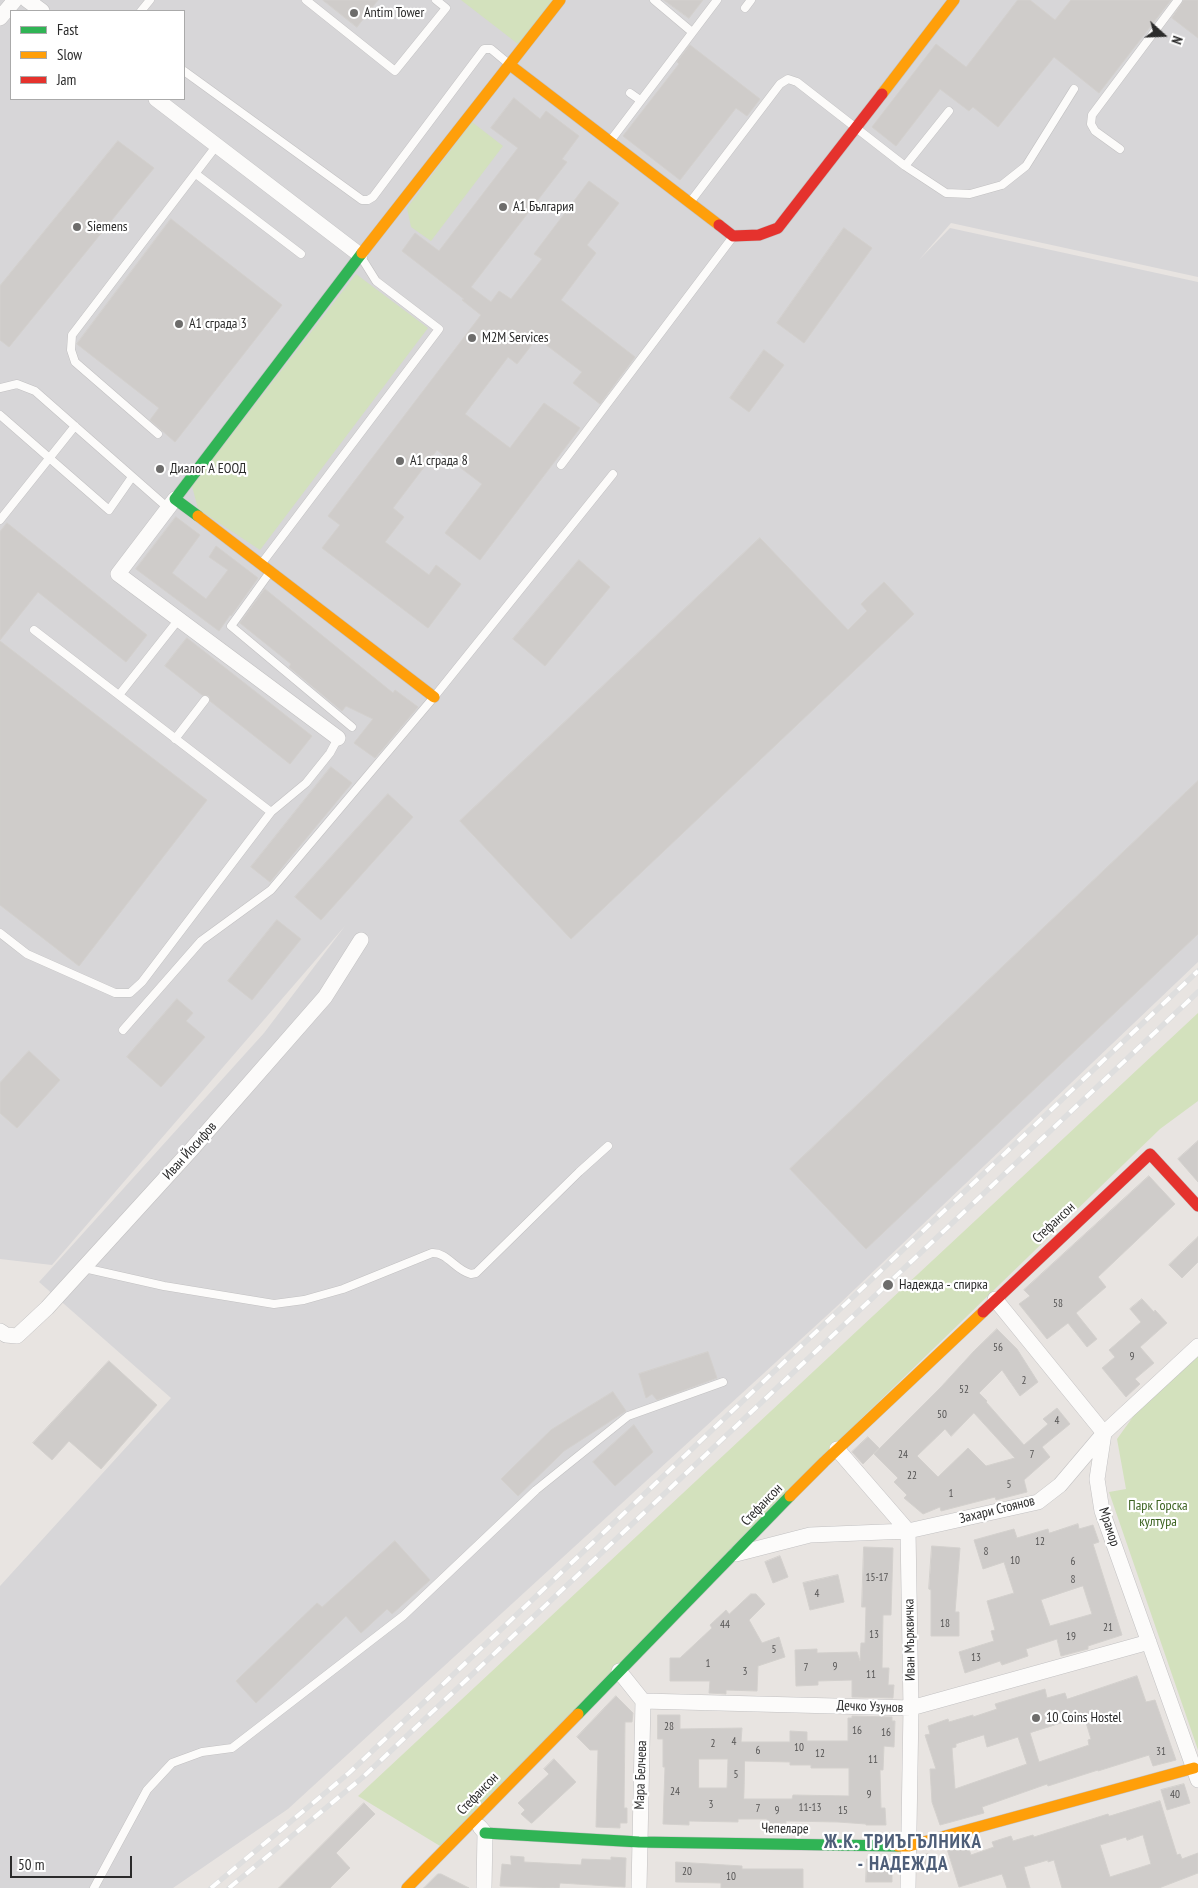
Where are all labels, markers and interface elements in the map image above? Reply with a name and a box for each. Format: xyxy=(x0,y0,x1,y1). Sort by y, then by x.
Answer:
place label: Antim Tower xyxy=(364,5,424,21)
marker: Antim Tower xyxy=(348,7,360,19)
legend xyxy=(10,10,185,100)
north arrow xyxy=(1138,10,1188,60)
text: Fast xyxy=(57,20,78,39)
text: N xyxy=(1167,33,1187,47)
text: Slow xyxy=(57,45,82,64)
text: Jam xyxy=(57,70,76,89)
place label: А1 България xyxy=(513,199,574,215)
marker: А1 България xyxy=(497,201,509,213)
place label: Siemens xyxy=(87,219,128,235)
marker: Siemens xyxy=(71,221,83,233)
place label: А1 сграда 3 xyxy=(189,316,247,332)
marker: А1 сграда 3 xyxy=(173,318,185,330)
place label: M2M Services xyxy=(482,330,548,346)
marker: M2M Services xyxy=(466,332,478,344)
place label: А1 сграда 8 xyxy=(410,453,468,469)
marker: А1 сграда 8 xyxy=(394,455,406,467)
place label: Диалог А ЕООД xyxy=(170,461,246,477)
marker: Диалог А ЕООД xyxy=(154,463,166,475)
street label: Иван Йосифов xyxy=(160,1119,220,1183)
street label: Стефансон xyxy=(1029,1199,1079,1247)
place label: Надежда - спирка xyxy=(899,1277,988,1293)
marker: Надежда - спирка xyxy=(881,1278,895,1292)
house number: 58 xyxy=(1053,1297,1063,1311)
house number: 56 xyxy=(993,1341,1003,1355)
house number: 9 xyxy=(1130,1350,1134,1364)
house number: 2 xyxy=(1022,1374,1026,1388)
house number: 52 xyxy=(959,1383,969,1397)
house number: 50 xyxy=(937,1408,947,1422)
house number: 4 xyxy=(1055,1414,1059,1428)
house number: 24 xyxy=(898,1448,908,1462)
house number: 7 xyxy=(1030,1448,1034,1462)
house number: 22 xyxy=(907,1469,917,1483)
house number: 5 xyxy=(1007,1478,1011,1492)
street label: Стефансон xyxy=(738,1480,786,1530)
house number: 1 xyxy=(949,1487,953,1501)
street label: Захари Стоянов xyxy=(957,1492,1037,1528)
park label: Парк Горска култура xyxy=(1128,1498,1188,1530)
street label: Мрамор xyxy=(1095,1505,1123,1549)
house number: 12 xyxy=(1035,1535,1045,1549)
house number: 8 xyxy=(984,1545,988,1559)
house number: 10 xyxy=(1010,1554,1020,1568)
house number: 6 xyxy=(1071,1555,1075,1569)
house number: 15-17 xyxy=(865,1571,889,1585)
house number: 8 xyxy=(1071,1573,1075,1587)
house number: 4 xyxy=(815,1587,819,1601)
street label: Иван Мърквичка xyxy=(901,1599,919,1681)
house number: 18 xyxy=(940,1617,950,1631)
house number: 44 xyxy=(720,1618,730,1632)
house number: 21 xyxy=(1103,1621,1113,1635)
house number: 13 xyxy=(869,1628,879,1642)
house number: 19 xyxy=(1066,1630,1076,1644)
house number: 5 xyxy=(772,1643,776,1657)
house number: 13 xyxy=(971,1651,981,1665)
house number: 1 xyxy=(706,1657,710,1671)
house number: 9 xyxy=(833,1660,837,1674)
house number: 7 xyxy=(804,1661,808,1675)
house number: 3 xyxy=(743,1665,747,1679)
house number: 11 xyxy=(866,1668,876,1682)
street label: Дечко Узунов xyxy=(836,1697,904,1717)
place label: 10 Coins Hostel xyxy=(1046,1710,1122,1726)
marker: 10 Coins Hostel xyxy=(1030,1712,1042,1724)
house number: 28 xyxy=(664,1720,674,1734)
house number: 16 xyxy=(852,1724,862,1738)
house number: 16 xyxy=(881,1726,891,1740)
house number: 4 xyxy=(732,1735,736,1749)
house number: 2 xyxy=(711,1737,715,1751)
street label: Мара Белчева xyxy=(631,1740,651,1810)
house number: 10 xyxy=(794,1741,804,1755)
house number: 6 xyxy=(756,1744,760,1758)
house number: 31 xyxy=(1156,1745,1166,1759)
house number: 12 xyxy=(815,1747,825,1761)
house number: 11 xyxy=(868,1753,878,1767)
house number: 5 xyxy=(734,1768,738,1782)
street label: Стефансон xyxy=(454,1769,502,1819)
house number: 24 xyxy=(670,1785,680,1799)
house number: 9 xyxy=(867,1788,871,1802)
house number: 40 xyxy=(1170,1788,1180,1802)
house number: 3 xyxy=(709,1798,713,1812)
house number: 11-13 xyxy=(798,1801,822,1815)
house number: 7 xyxy=(756,1802,760,1816)
house number: 9 xyxy=(775,1804,779,1818)
house number: 15 xyxy=(838,1804,848,1818)
street label: Чепеларе xyxy=(761,1820,809,1838)
district label: Ж.К. ТРИЪГЪЛНИКА - НАДЕЖДА xyxy=(822,1832,984,1876)
scale bar xyxy=(12,1846,135,1878)
text: 50 m xyxy=(18,1855,44,1874)
house number: 20 xyxy=(682,1865,692,1879)
house number: 10 xyxy=(726,1870,736,1884)

